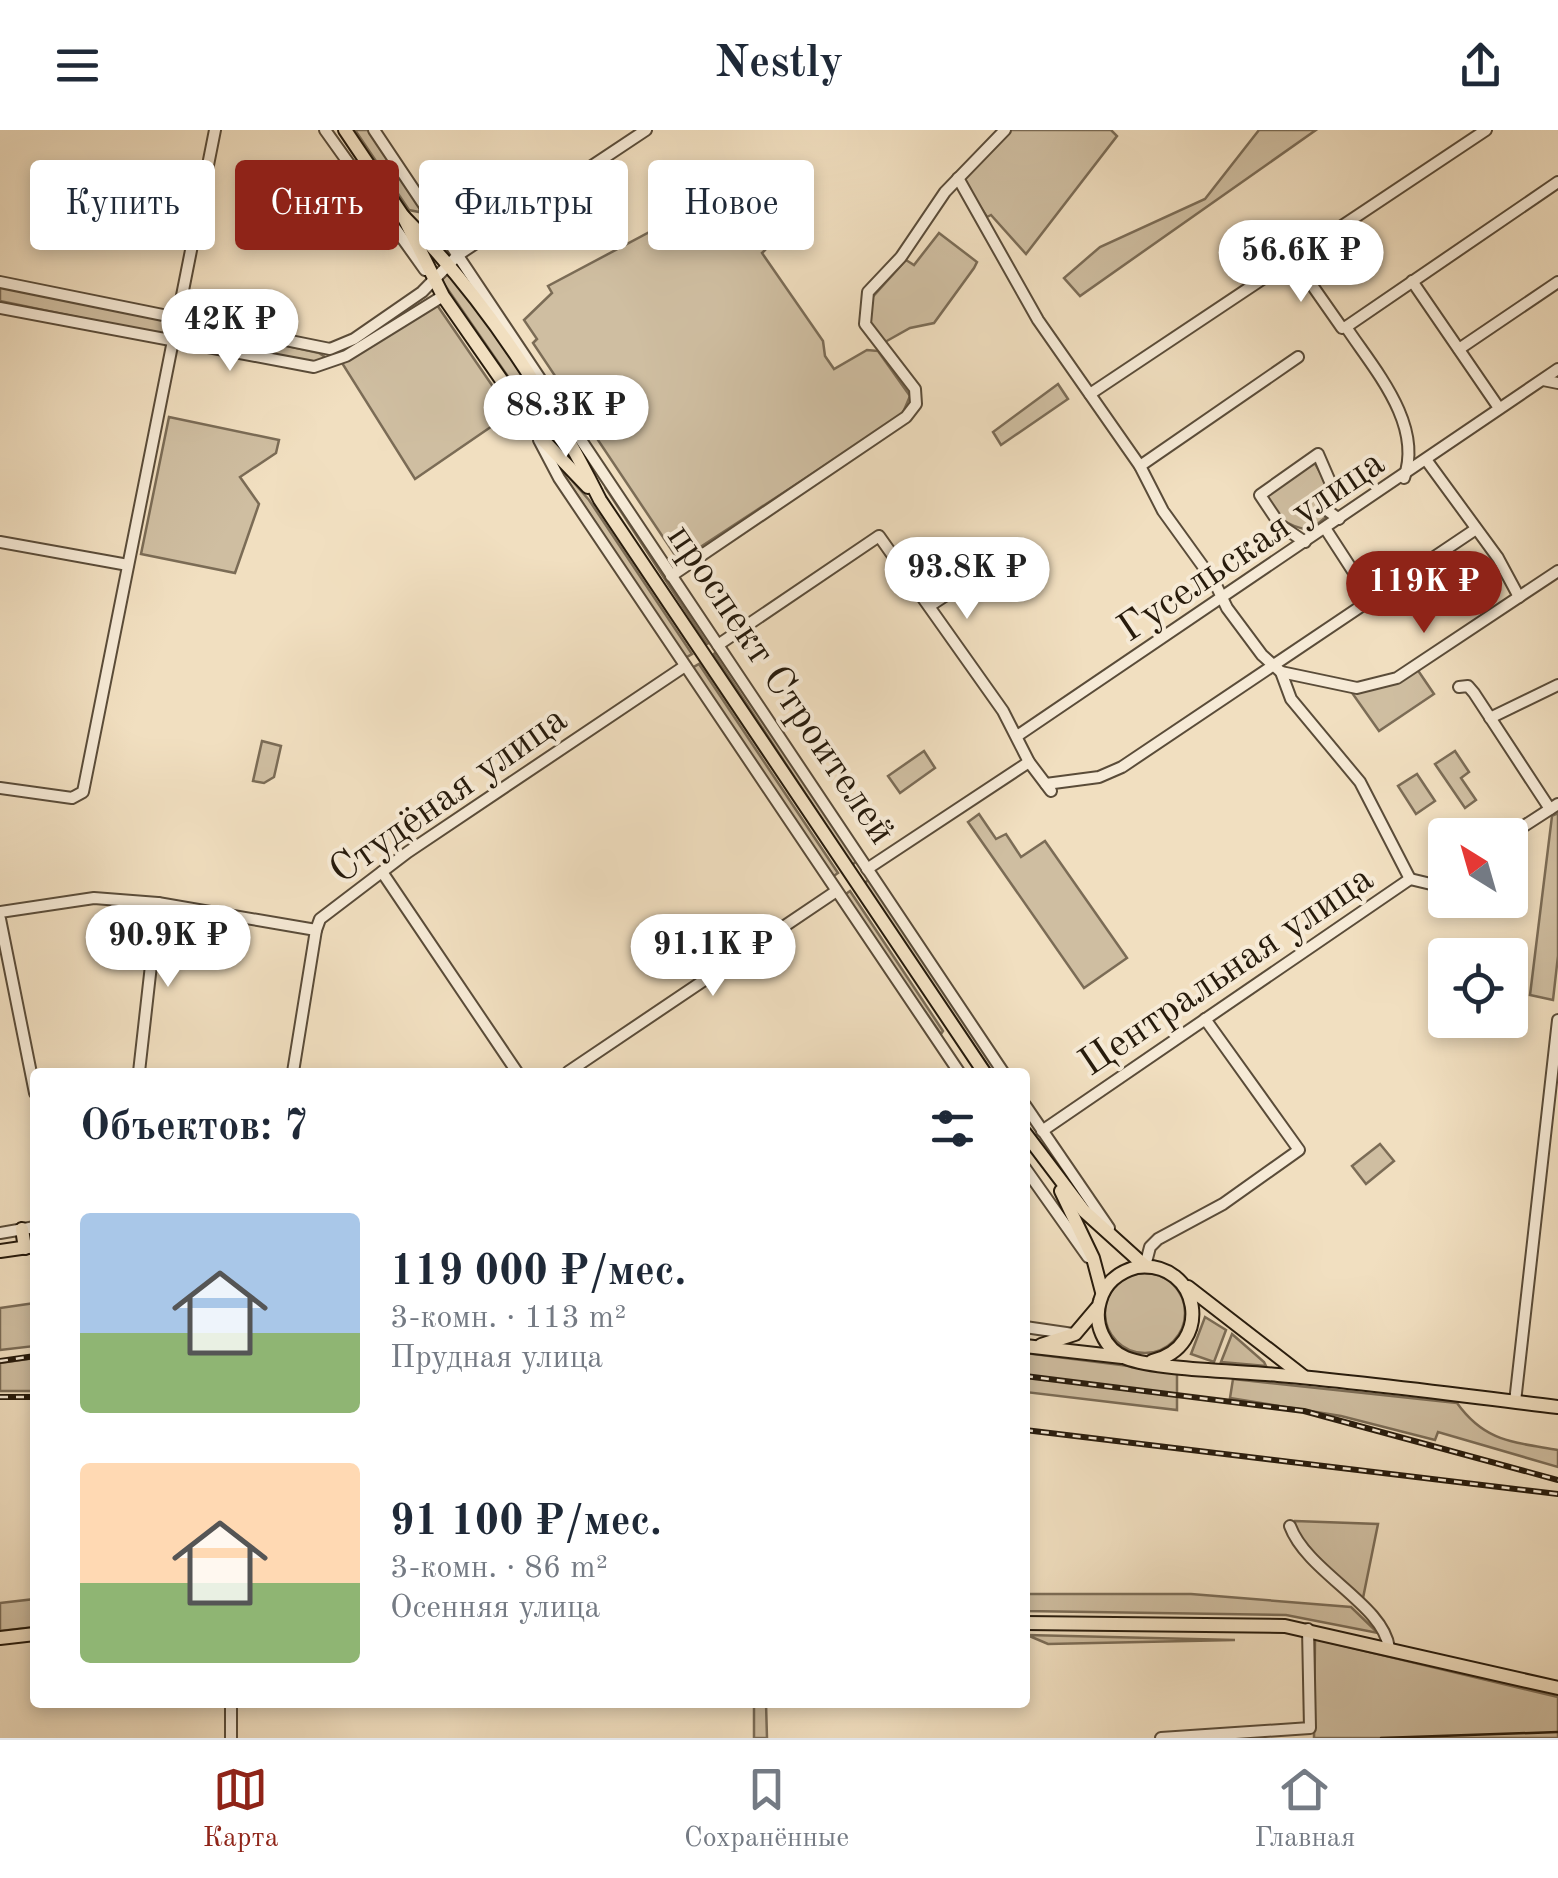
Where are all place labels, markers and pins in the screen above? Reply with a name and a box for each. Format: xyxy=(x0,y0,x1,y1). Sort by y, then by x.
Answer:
pin: 56.6K ₽ xyxy=(1209,220,1393,305)
pin: 42K ₽ xyxy=(160,289,300,374)
pin: 88.3K ₽ xyxy=(474,375,658,460)
pin: 93.8K ₽ xyxy=(875,537,1059,622)
pin: 119K ₽ xyxy=(1343,551,1505,636)
pin: 90.9K ₽ xyxy=(76,905,260,990)
pin: 91.1K ₽ xyxy=(621,914,805,999)

